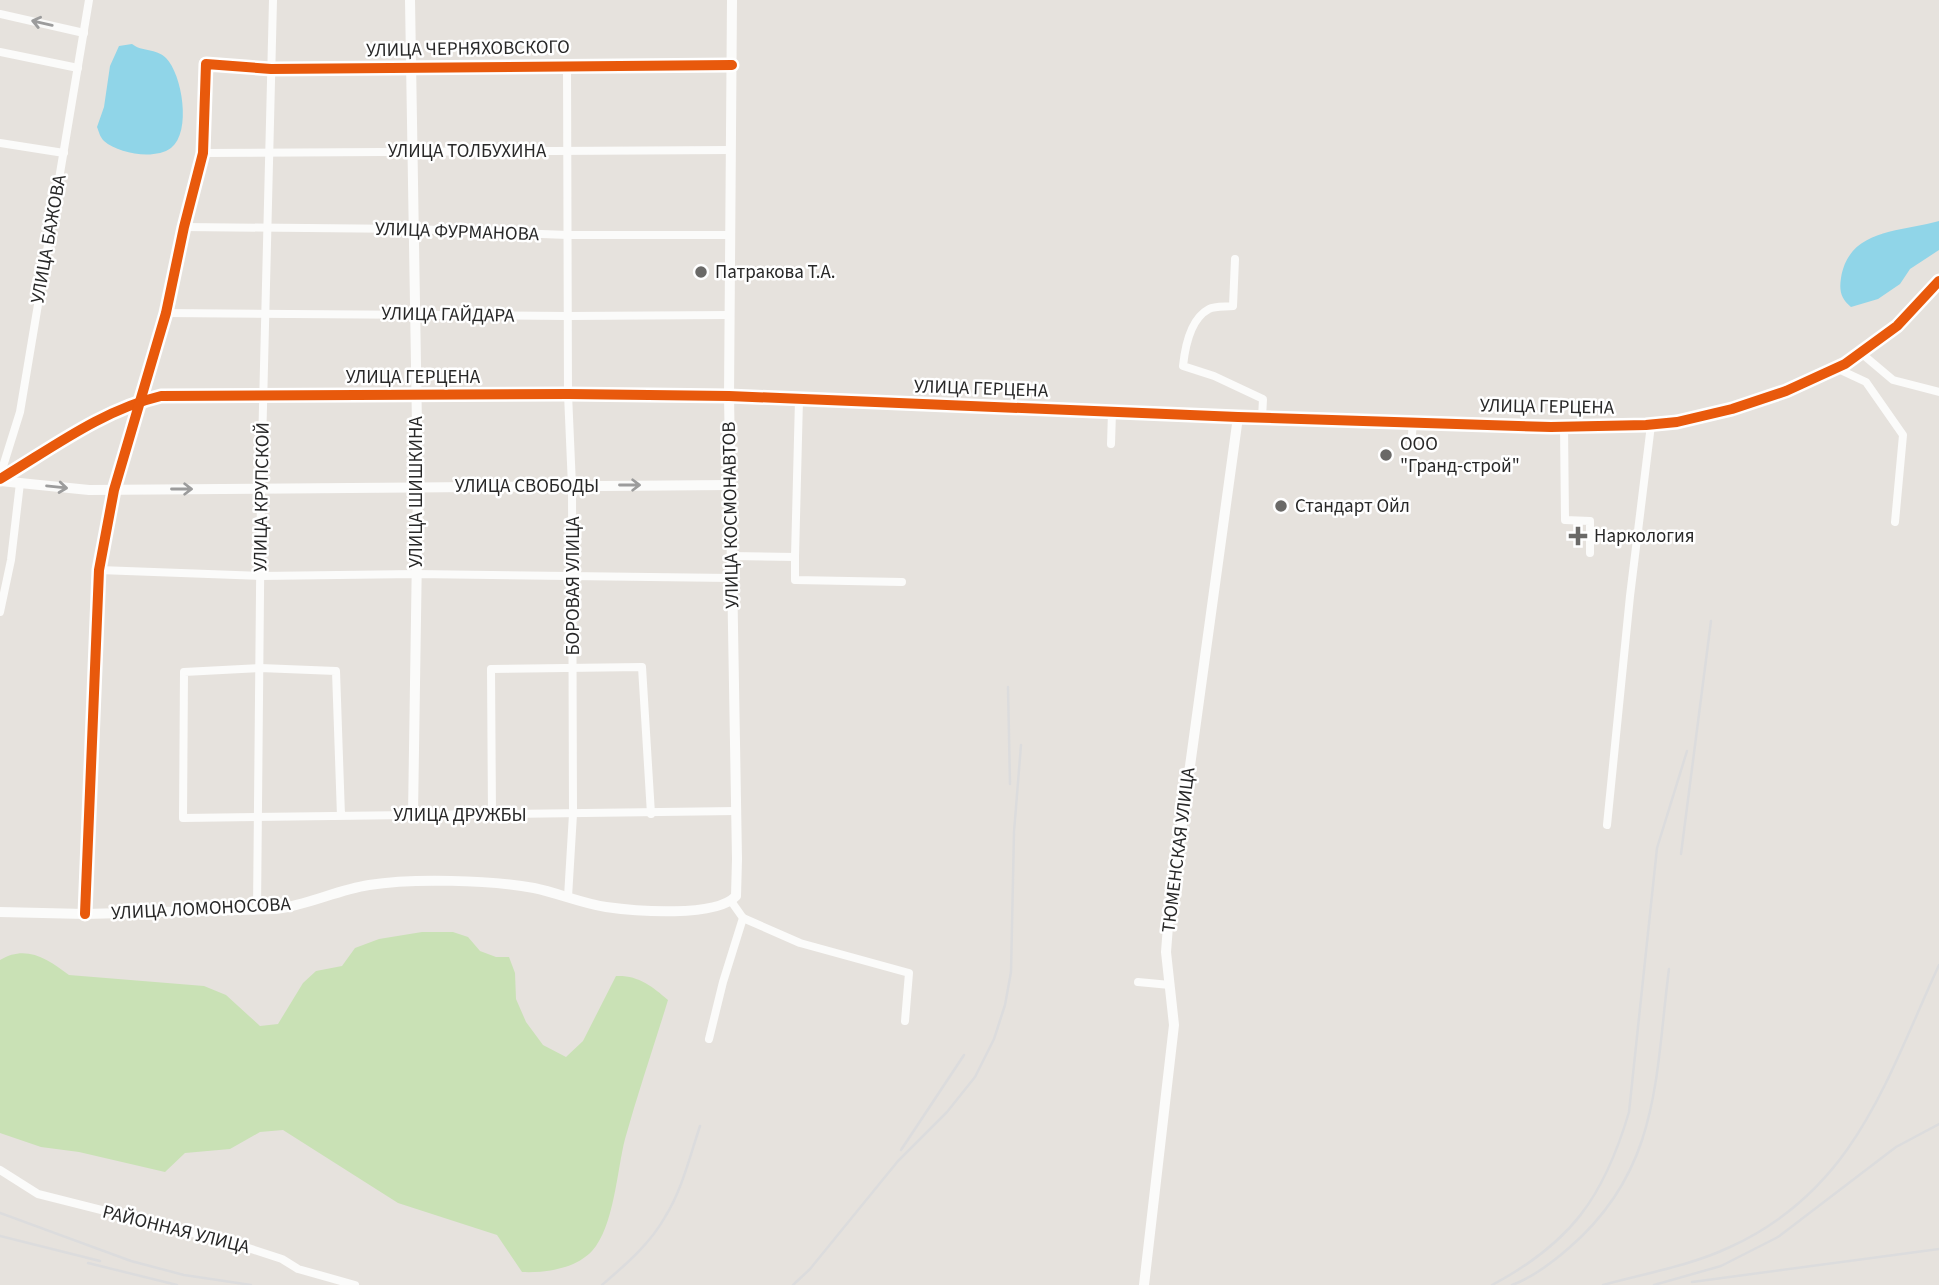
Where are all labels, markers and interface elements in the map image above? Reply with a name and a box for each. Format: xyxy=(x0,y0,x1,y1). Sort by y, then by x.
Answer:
one-way arrow xyxy=(31,16,54,30)
street label: УЛИЦА ЧЕРНЯХОВСКОГО xyxy=(366,34,570,64)
street label: УЛИЦА ТОЛБУХИНА xyxy=(388,138,547,165)
street label: УЛИЦА БАЖОВА xyxy=(24,172,74,306)
street label: УЛИЦА ФУРМАНОВА xyxy=(374,216,540,248)
place label: Патракова Т.А. xyxy=(715,259,836,286)
marker: Патракова Т.А. xyxy=(693,264,709,280)
street label: УЛИЦА ГАЙДАРА xyxy=(381,300,515,330)
street label: УЛИЦА ГЕРЦЕНА xyxy=(346,364,481,391)
street label: УЛИЦА ГЕРЦЕНА xyxy=(913,373,1049,405)
street label: УЛИЦА ГЕРЦЕНА xyxy=(1480,392,1615,422)
street label: УЛИЦА ШИШКИНА xyxy=(403,416,430,568)
street label: УЛИЦА КОСМОНАВТОВ xyxy=(716,421,746,609)
street label: УЛИЦА КРУПСКОЙ xyxy=(247,422,277,572)
place label: ООО "Гранд-строй" xyxy=(1400,431,1520,480)
marker: ООО "Гранд-строй" xyxy=(1378,447,1394,463)
street label: УЛИЦА СВОБОДЫ xyxy=(455,473,599,500)
one-way arrow xyxy=(619,479,642,492)
one-way arrow xyxy=(45,480,68,493)
one-way arrow xyxy=(171,482,194,496)
place label: Стандарт Ойл xyxy=(1295,493,1410,520)
marker: Стандарт Ойл xyxy=(1273,498,1289,514)
street label: БОРОВАЯ УЛИЦА xyxy=(560,516,587,655)
place label: Наркология xyxy=(1594,523,1695,550)
marker: Наркология xyxy=(1568,526,1588,546)
street label: ТЮМЕНСКАЯ УЛИЦА xyxy=(1155,765,1203,934)
street label: УЛИЦА ДРУЖБЫ xyxy=(393,802,527,829)
street label: УЛИЦА ЛОМОНОСОВА xyxy=(111,891,292,927)
street label: РАЙОННАЯ УЛИЦА xyxy=(100,1199,253,1261)

